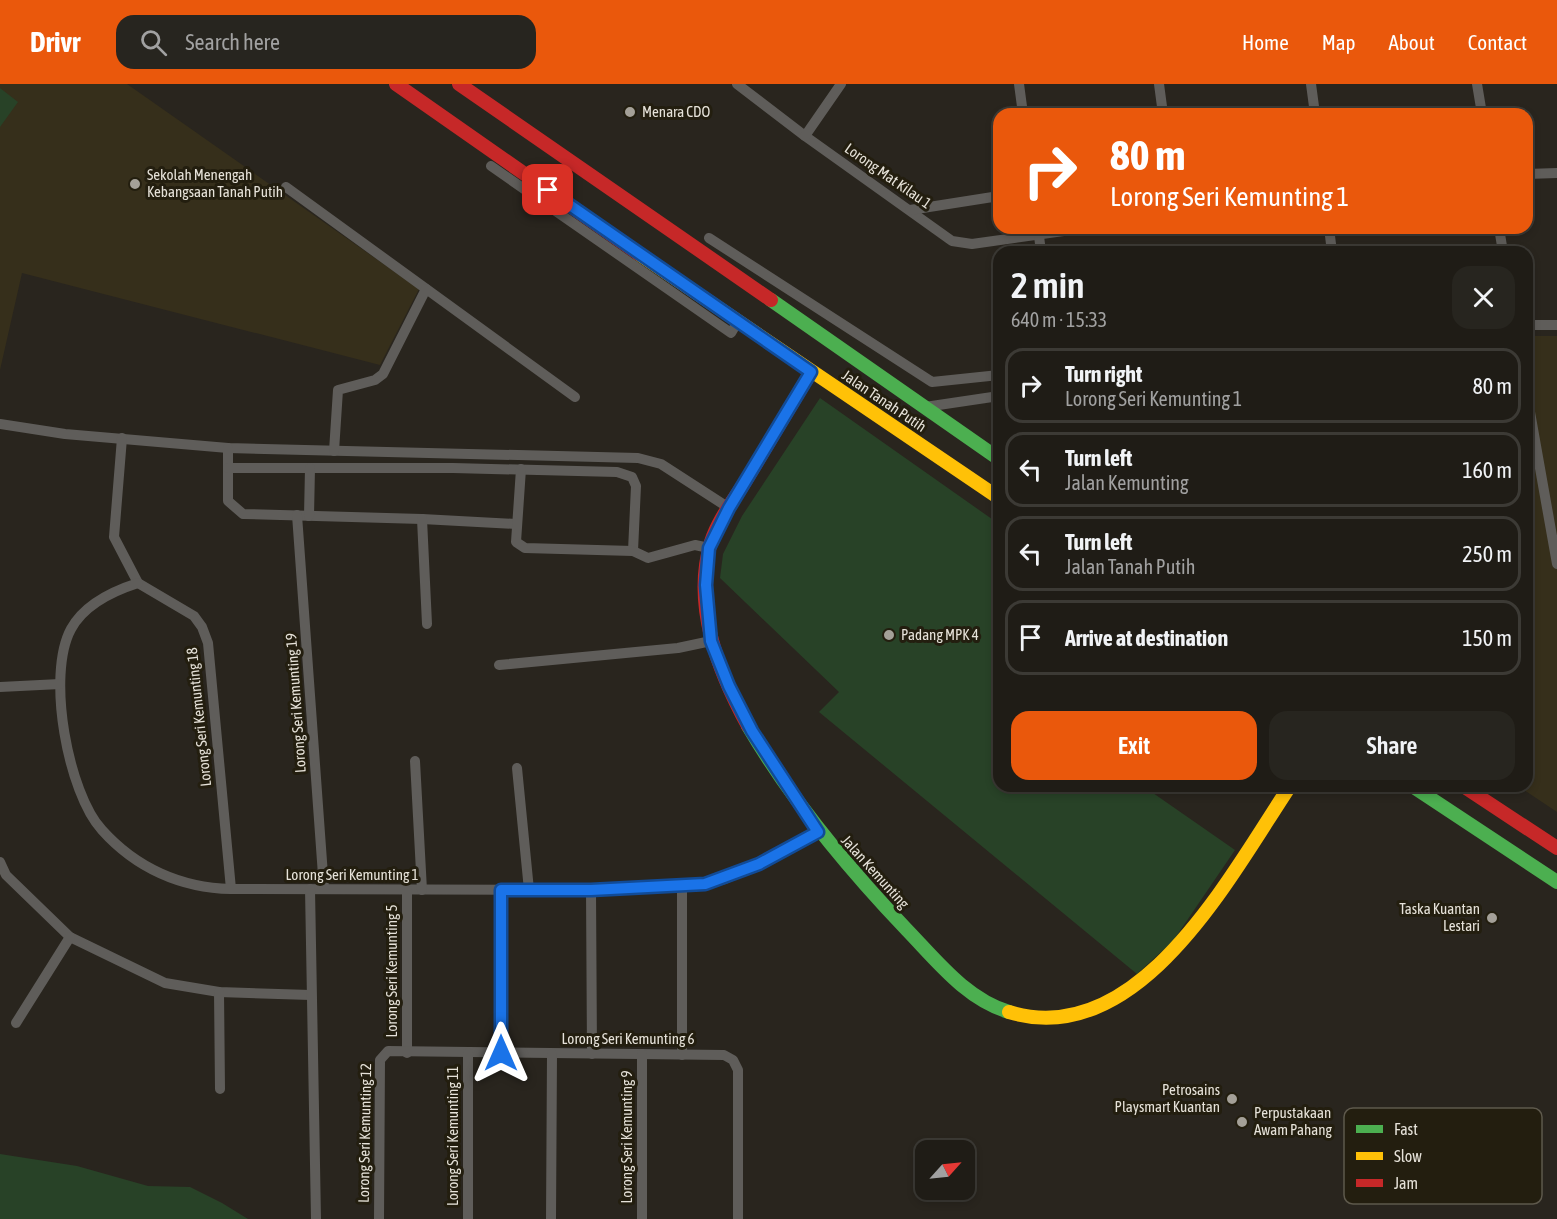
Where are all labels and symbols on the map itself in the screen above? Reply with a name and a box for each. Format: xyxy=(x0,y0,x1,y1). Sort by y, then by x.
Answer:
place label: Menara CDO xyxy=(642,103,710,120)
marker: Menara CDO xyxy=(623,105,637,119)
street label: Lorong Mat Kilau 1 xyxy=(842,139,935,212)
pin xyxy=(522,164,573,215)
place label: Sekolah Menengah Kebangsaan Tanah Putih xyxy=(147,166,283,200)
marker: Sekolah Menengah Kebangsaan Tanah Putih xyxy=(128,177,142,191)
street label: Jalan Tanah Putih xyxy=(839,366,930,435)
place label: Padang MPK 4 xyxy=(901,626,979,643)
marker: Padang MPK 4 xyxy=(882,628,896,642)
street label: Lorong Seri Kemunting 19 xyxy=(282,633,309,773)
street label: Lorong Seri Kemunting 18 xyxy=(183,647,214,788)
street label: Jalan Kemunting xyxy=(838,832,913,912)
street label: Lorong Seri Kemunting 1 xyxy=(286,866,418,883)
place label: Taska Kuantan Lestari xyxy=(1399,900,1480,934)
street label: Lorong Seri Kemunting 5 xyxy=(383,905,400,1037)
marker: Taska Kuantan Lestari xyxy=(1485,911,1499,925)
position arrow xyxy=(469,1021,533,1085)
street label: Lorong Seri Kemunting 6 xyxy=(562,1030,694,1047)
street label: Lorong Seri Kemunting 12 xyxy=(355,1063,374,1203)
street label: Lorong Seri Kemunting 11 xyxy=(444,1066,461,1206)
street label: Lorong Seri Kemunting 9 xyxy=(618,1071,635,1203)
place label: Petrosains Playsmart Kuantan xyxy=(1115,1081,1220,1115)
marker: Petrosains Playsmart Kuantan xyxy=(1225,1092,1239,1106)
place label: Perpustakaan Awam Pahang xyxy=(1254,1104,1333,1138)
legend xyxy=(1344,1108,1542,1204)
marker: Perpustakaan Awam Pahang xyxy=(1235,1115,1249,1129)
text: Fast xyxy=(1394,1120,1418,1138)
north arrow xyxy=(915,1140,975,1200)
text: Slow xyxy=(1394,1147,1422,1165)
text: Jam xyxy=(1394,1174,1418,1192)

